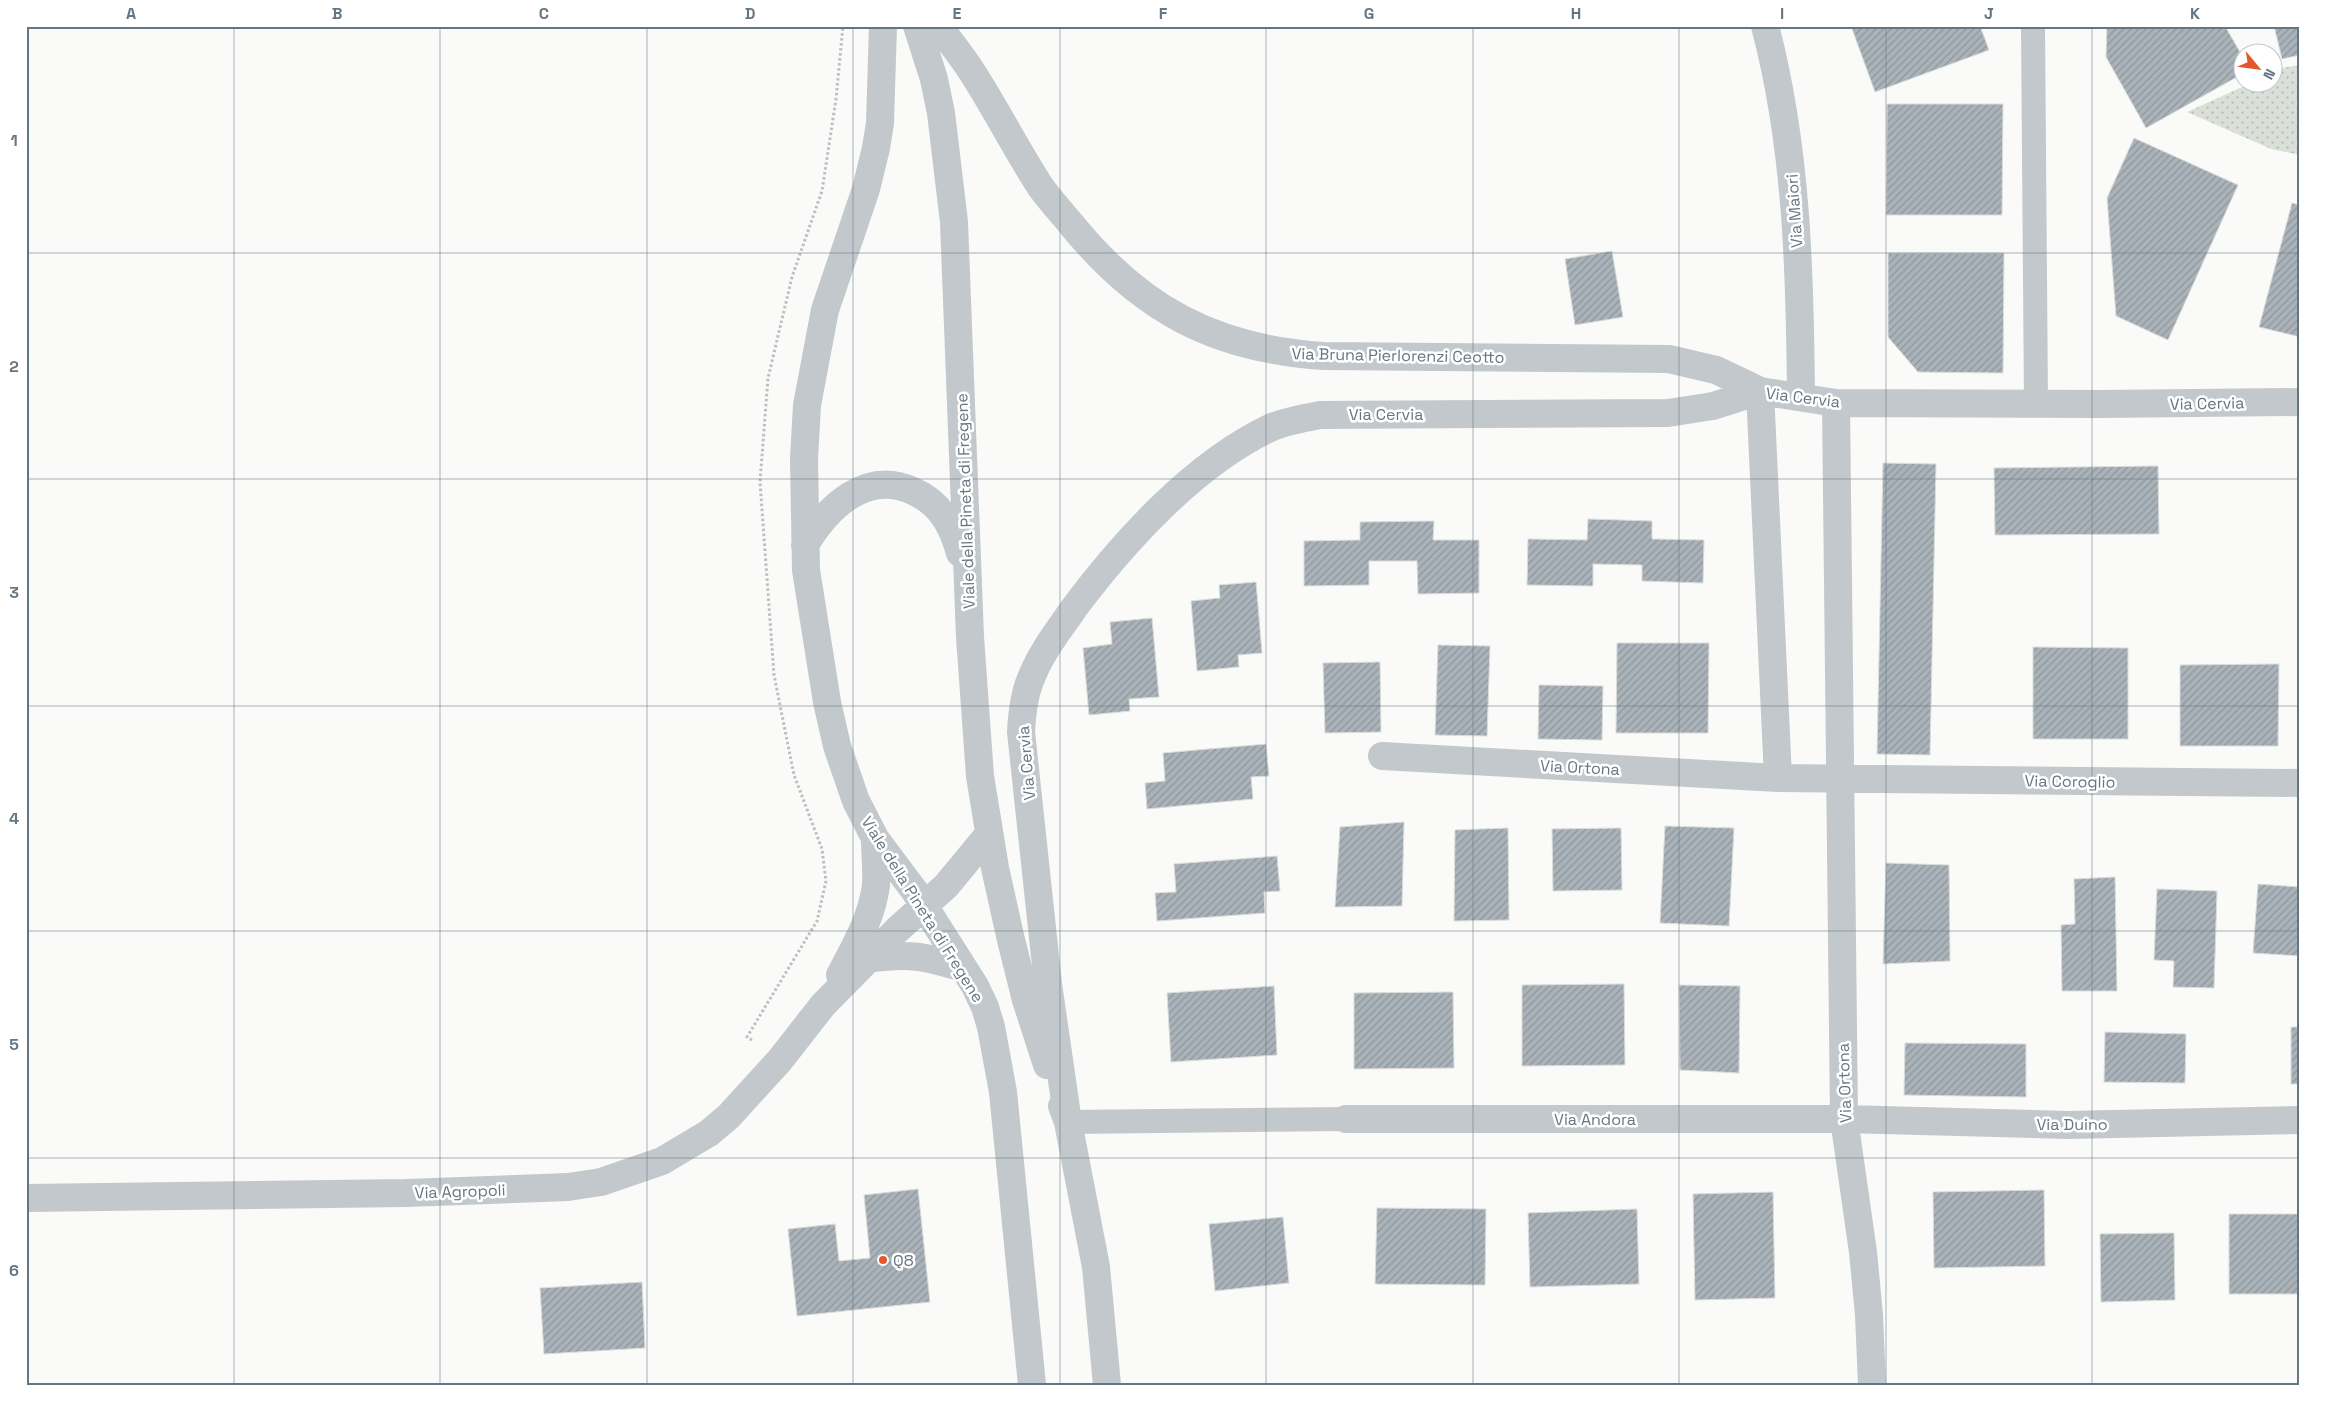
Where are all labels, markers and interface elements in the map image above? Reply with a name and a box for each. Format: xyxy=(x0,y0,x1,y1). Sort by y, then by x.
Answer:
text: A xyxy=(126,3,136,24)
text: B xyxy=(332,3,342,24)
text: C xyxy=(539,3,549,24)
text: D xyxy=(745,3,755,24)
text: E xyxy=(953,3,962,24)
text: F xyxy=(1159,3,1168,24)
text: G xyxy=(1364,3,1374,24)
text: H xyxy=(1571,3,1581,24)
text: I xyxy=(1780,3,1784,24)
text: J xyxy=(1984,3,1994,24)
text: K xyxy=(2190,3,2200,24)
north arrow xyxy=(2234,42,2284,92)
text: N xyxy=(2259,66,2280,83)
text: 1 xyxy=(10,130,18,151)
street label: Via Maiori xyxy=(1781,173,1808,249)
street label: Via Bruna Pierlorenzi Ceotto xyxy=(1291,343,1505,368)
text: 2 xyxy=(9,356,19,377)
street label: Via Cervia xyxy=(1765,383,1841,412)
street label: Via Cervia xyxy=(2170,392,2245,415)
street label: Viale della Pineta di Fregene xyxy=(951,393,980,609)
street label: Via Cervia xyxy=(1349,404,1423,425)
text: 3 xyxy=(9,582,19,603)
street label: Via Cervia xyxy=(1013,725,1040,801)
street label: Via Ortona xyxy=(1540,755,1620,780)
street label: Via Coroglio xyxy=(2024,770,2116,793)
text: 4 xyxy=(9,808,19,829)
street label: Viale della Pineta di Fregene xyxy=(856,812,989,1006)
text: 5 xyxy=(9,1034,19,1055)
street label: Via Ortona xyxy=(1833,1043,1856,1123)
street label: Via Andora xyxy=(1554,1109,1636,1130)
street label: Via Duino xyxy=(2036,1114,2108,1135)
street label: Via Agropoli xyxy=(414,1179,506,1204)
place label: Q8 xyxy=(893,1250,914,1271)
marker: Q8 xyxy=(877,1254,889,1266)
text: 6 xyxy=(9,1260,19,1281)

